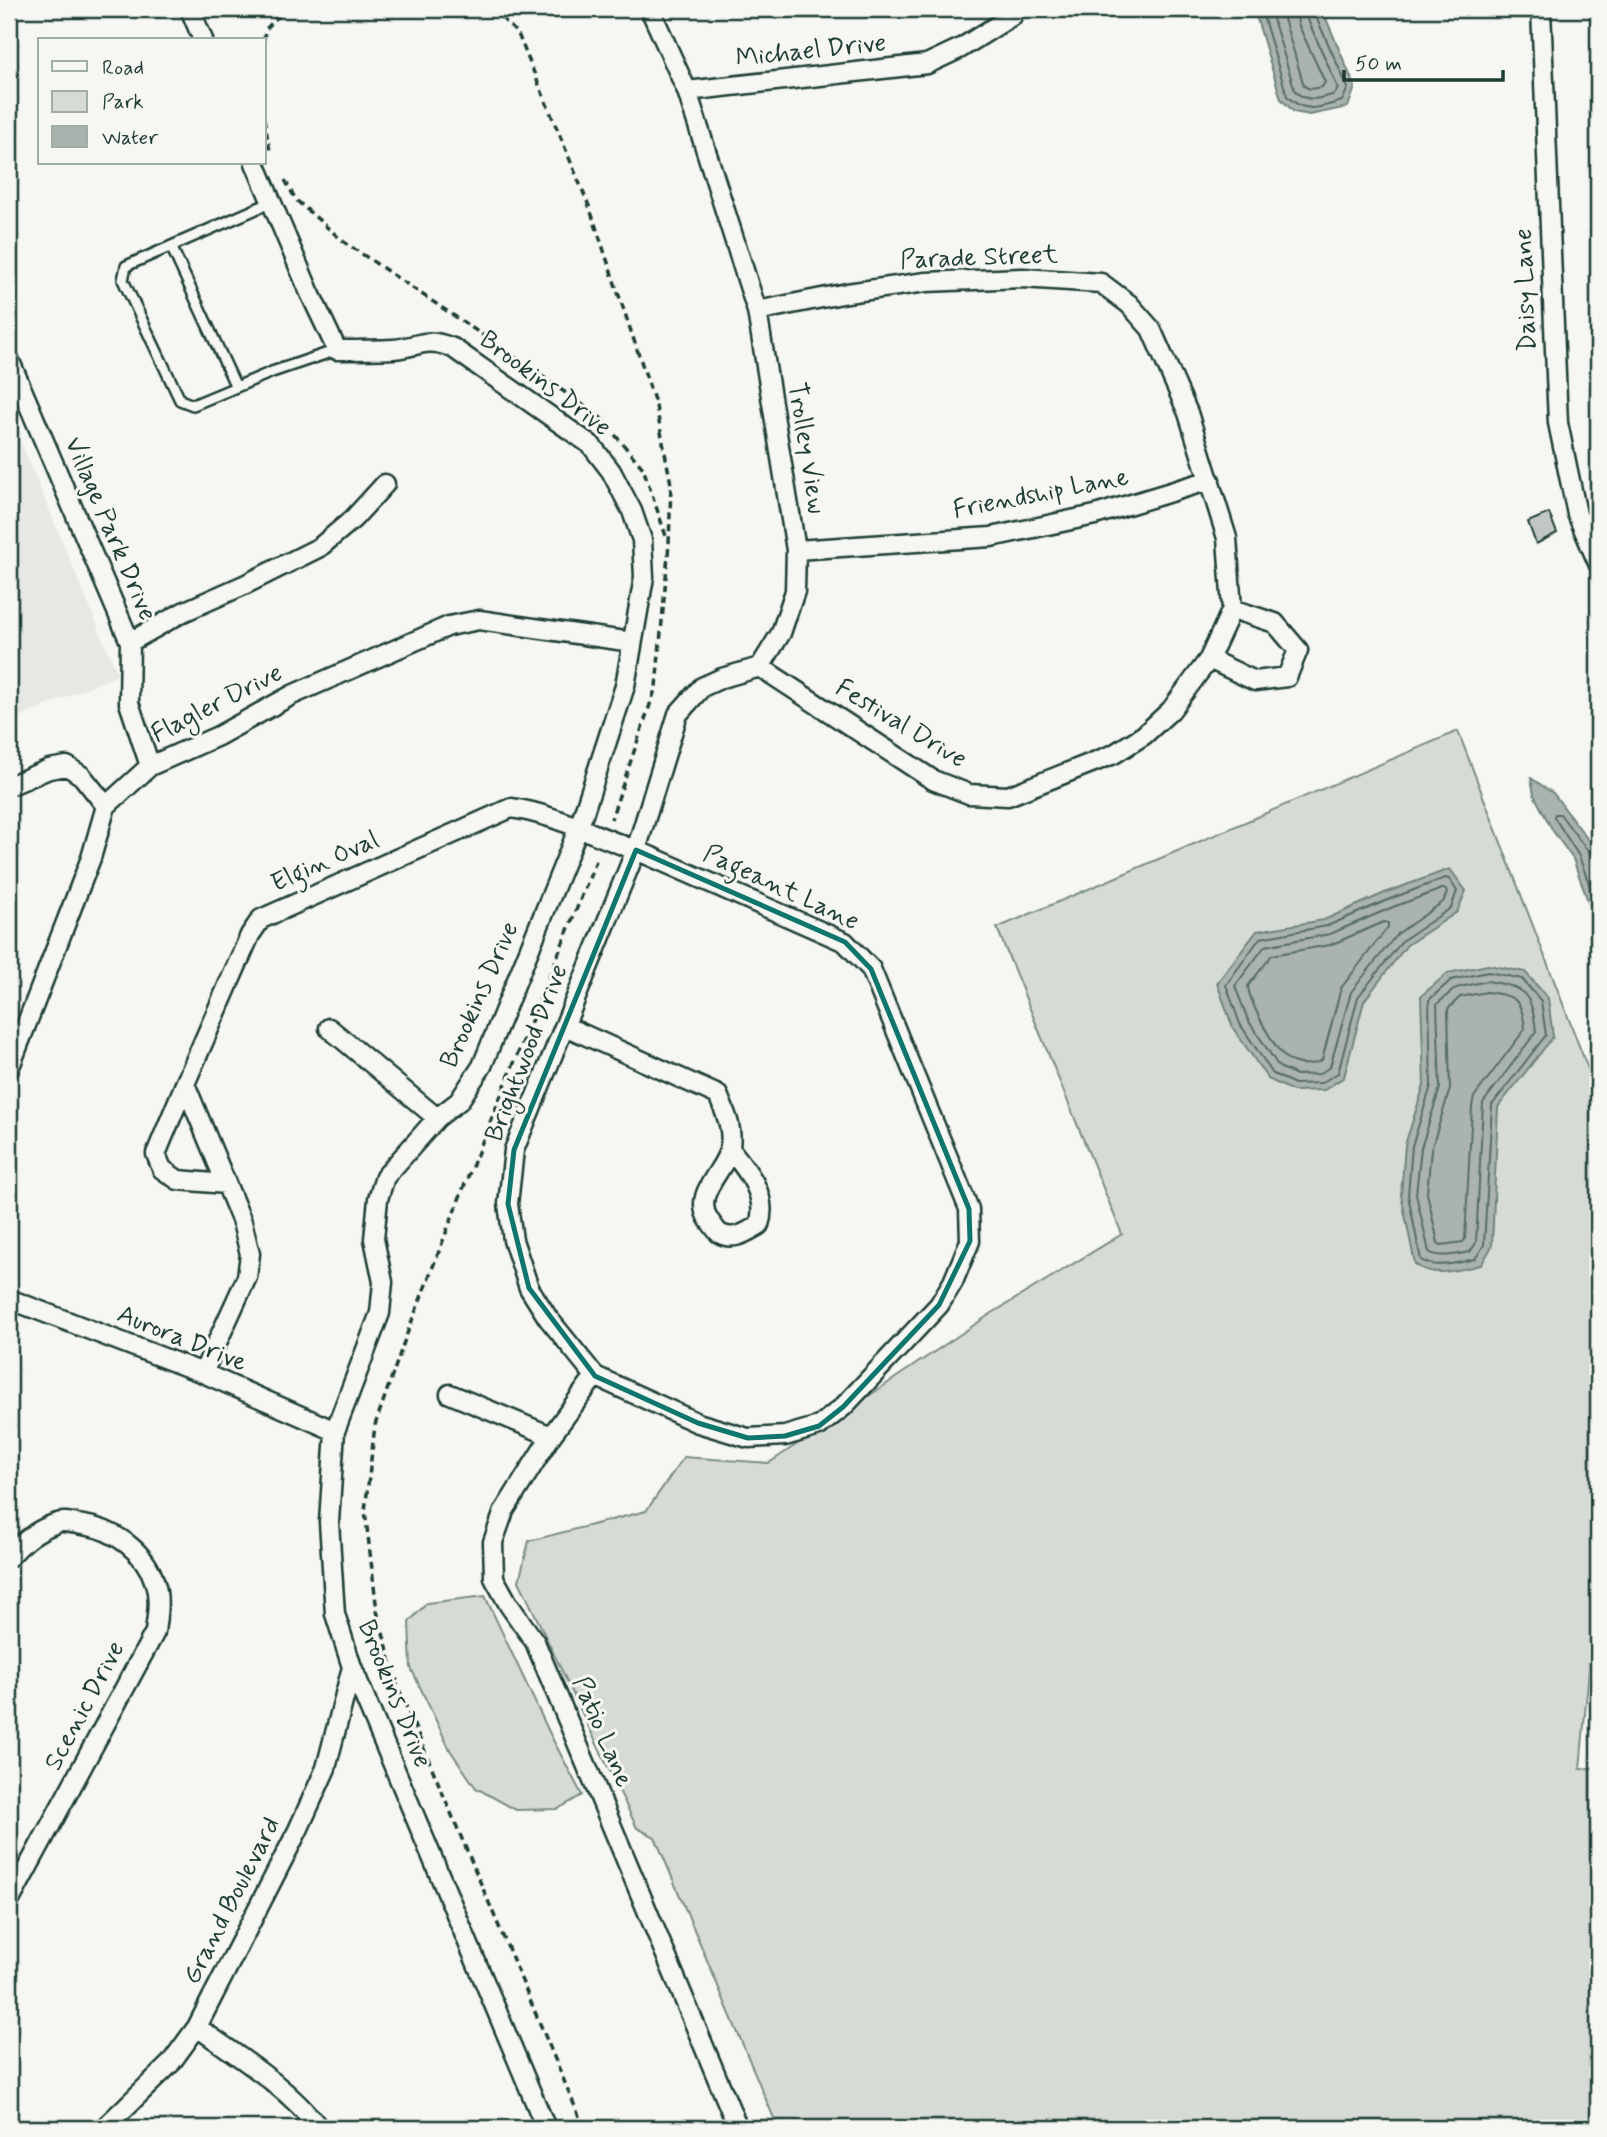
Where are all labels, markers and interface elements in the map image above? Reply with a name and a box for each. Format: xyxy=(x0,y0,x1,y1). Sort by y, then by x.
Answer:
street label: Michael Drive xyxy=(734,26,888,76)
legend xyxy=(38,38,266,164)
scale bar xyxy=(1344,38,1504,82)
text: 50 m xyxy=(1355,50,1402,78)
text: Road xyxy=(102,54,144,82)
text: Park xyxy=(102,88,144,116)
text: Water xyxy=(102,124,158,152)
street label: Daisy Lane xyxy=(1507,228,1545,352)
street label: Parade Street xyxy=(899,238,1059,278)
street label: Brookins Drive xyxy=(472,323,618,445)
street label: Trolley View xyxy=(779,380,833,516)
street label: Village Park Drive xyxy=(56,432,164,626)
street label: Friendship Lane xyxy=(950,460,1132,528)
street label: Flagler Drive xyxy=(146,656,289,753)
street label: Festival Drive xyxy=(829,671,973,777)
street label: Elgin Oval xyxy=(266,823,386,904)
street label: Pageant Lane xyxy=(696,837,864,942)
street label: Brookins Drive xyxy=(433,917,527,1073)
street label: Brightwood Drive xyxy=(478,959,578,1147)
street label: Aurora Drive xyxy=(112,1298,252,1380)
street label: Brookins Drive xyxy=(349,1615,439,1773)
street label: Scenic Drive xyxy=(37,1635,133,1777)
street label: Patio Lane xyxy=(563,1671,641,1793)
street label: Grand Boulevard xyxy=(175,1812,289,1990)

